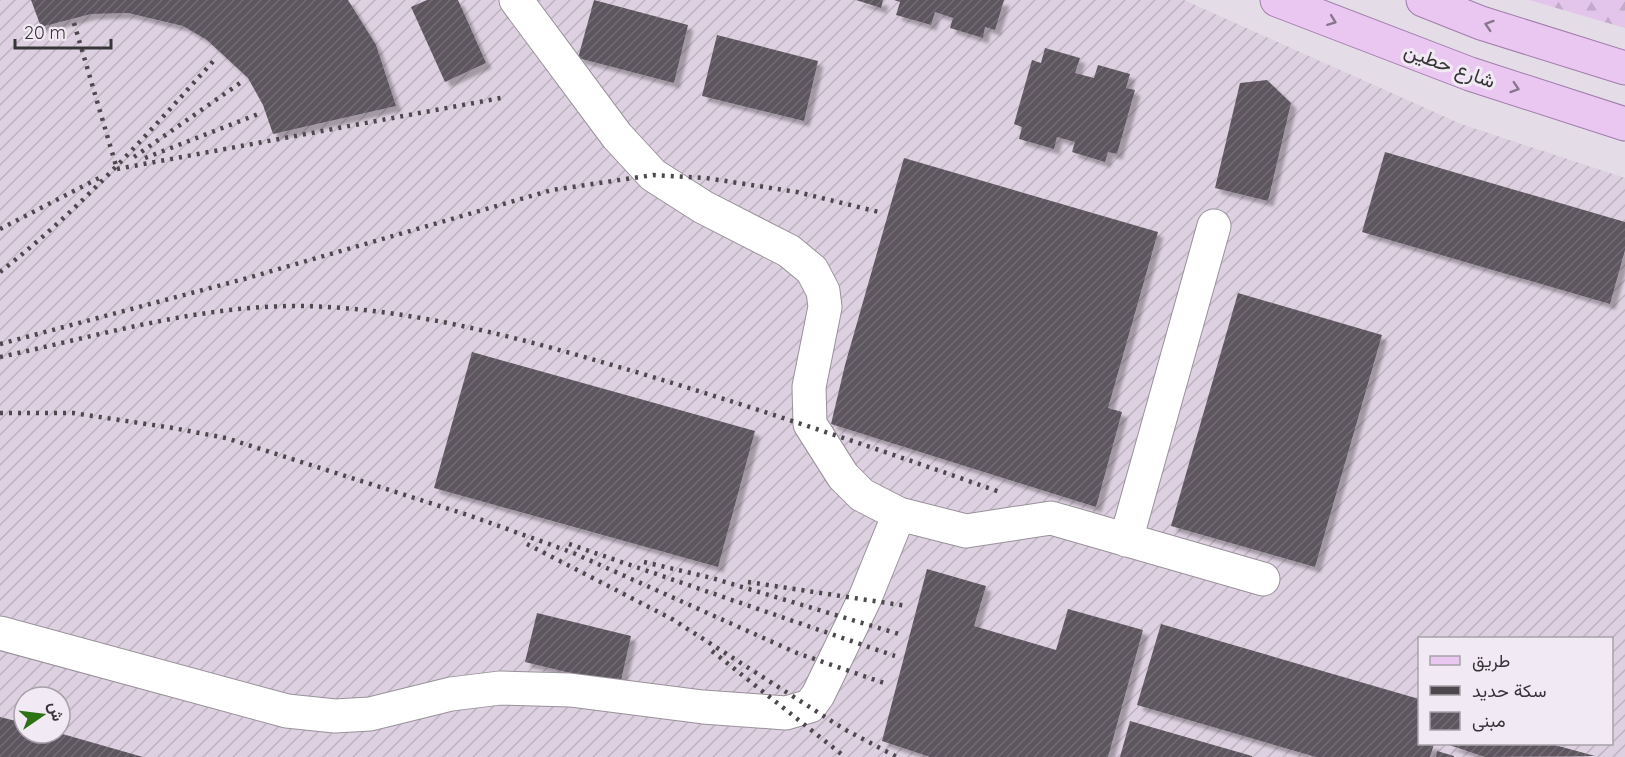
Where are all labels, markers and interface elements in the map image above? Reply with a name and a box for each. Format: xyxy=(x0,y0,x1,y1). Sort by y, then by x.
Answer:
scale bar xyxy=(15,12,111,50)
one-way arrow xyxy=(1326,14,1337,26)
one-way arrow xyxy=(1484,20,1495,33)
text: 20 m xyxy=(24,21,66,44)
street label: شارع حطين xyxy=(1400,37,1499,95)
one-way arrow xyxy=(1509,81,1520,93)
legend xyxy=(1418,637,1613,745)
text: طريق xyxy=(1472,649,1510,672)
text: سكة حديد xyxy=(1472,679,1546,702)
north arrow xyxy=(12,685,72,745)
text: ش xyxy=(45,700,69,723)
text: مبنى xyxy=(1472,709,1506,732)

